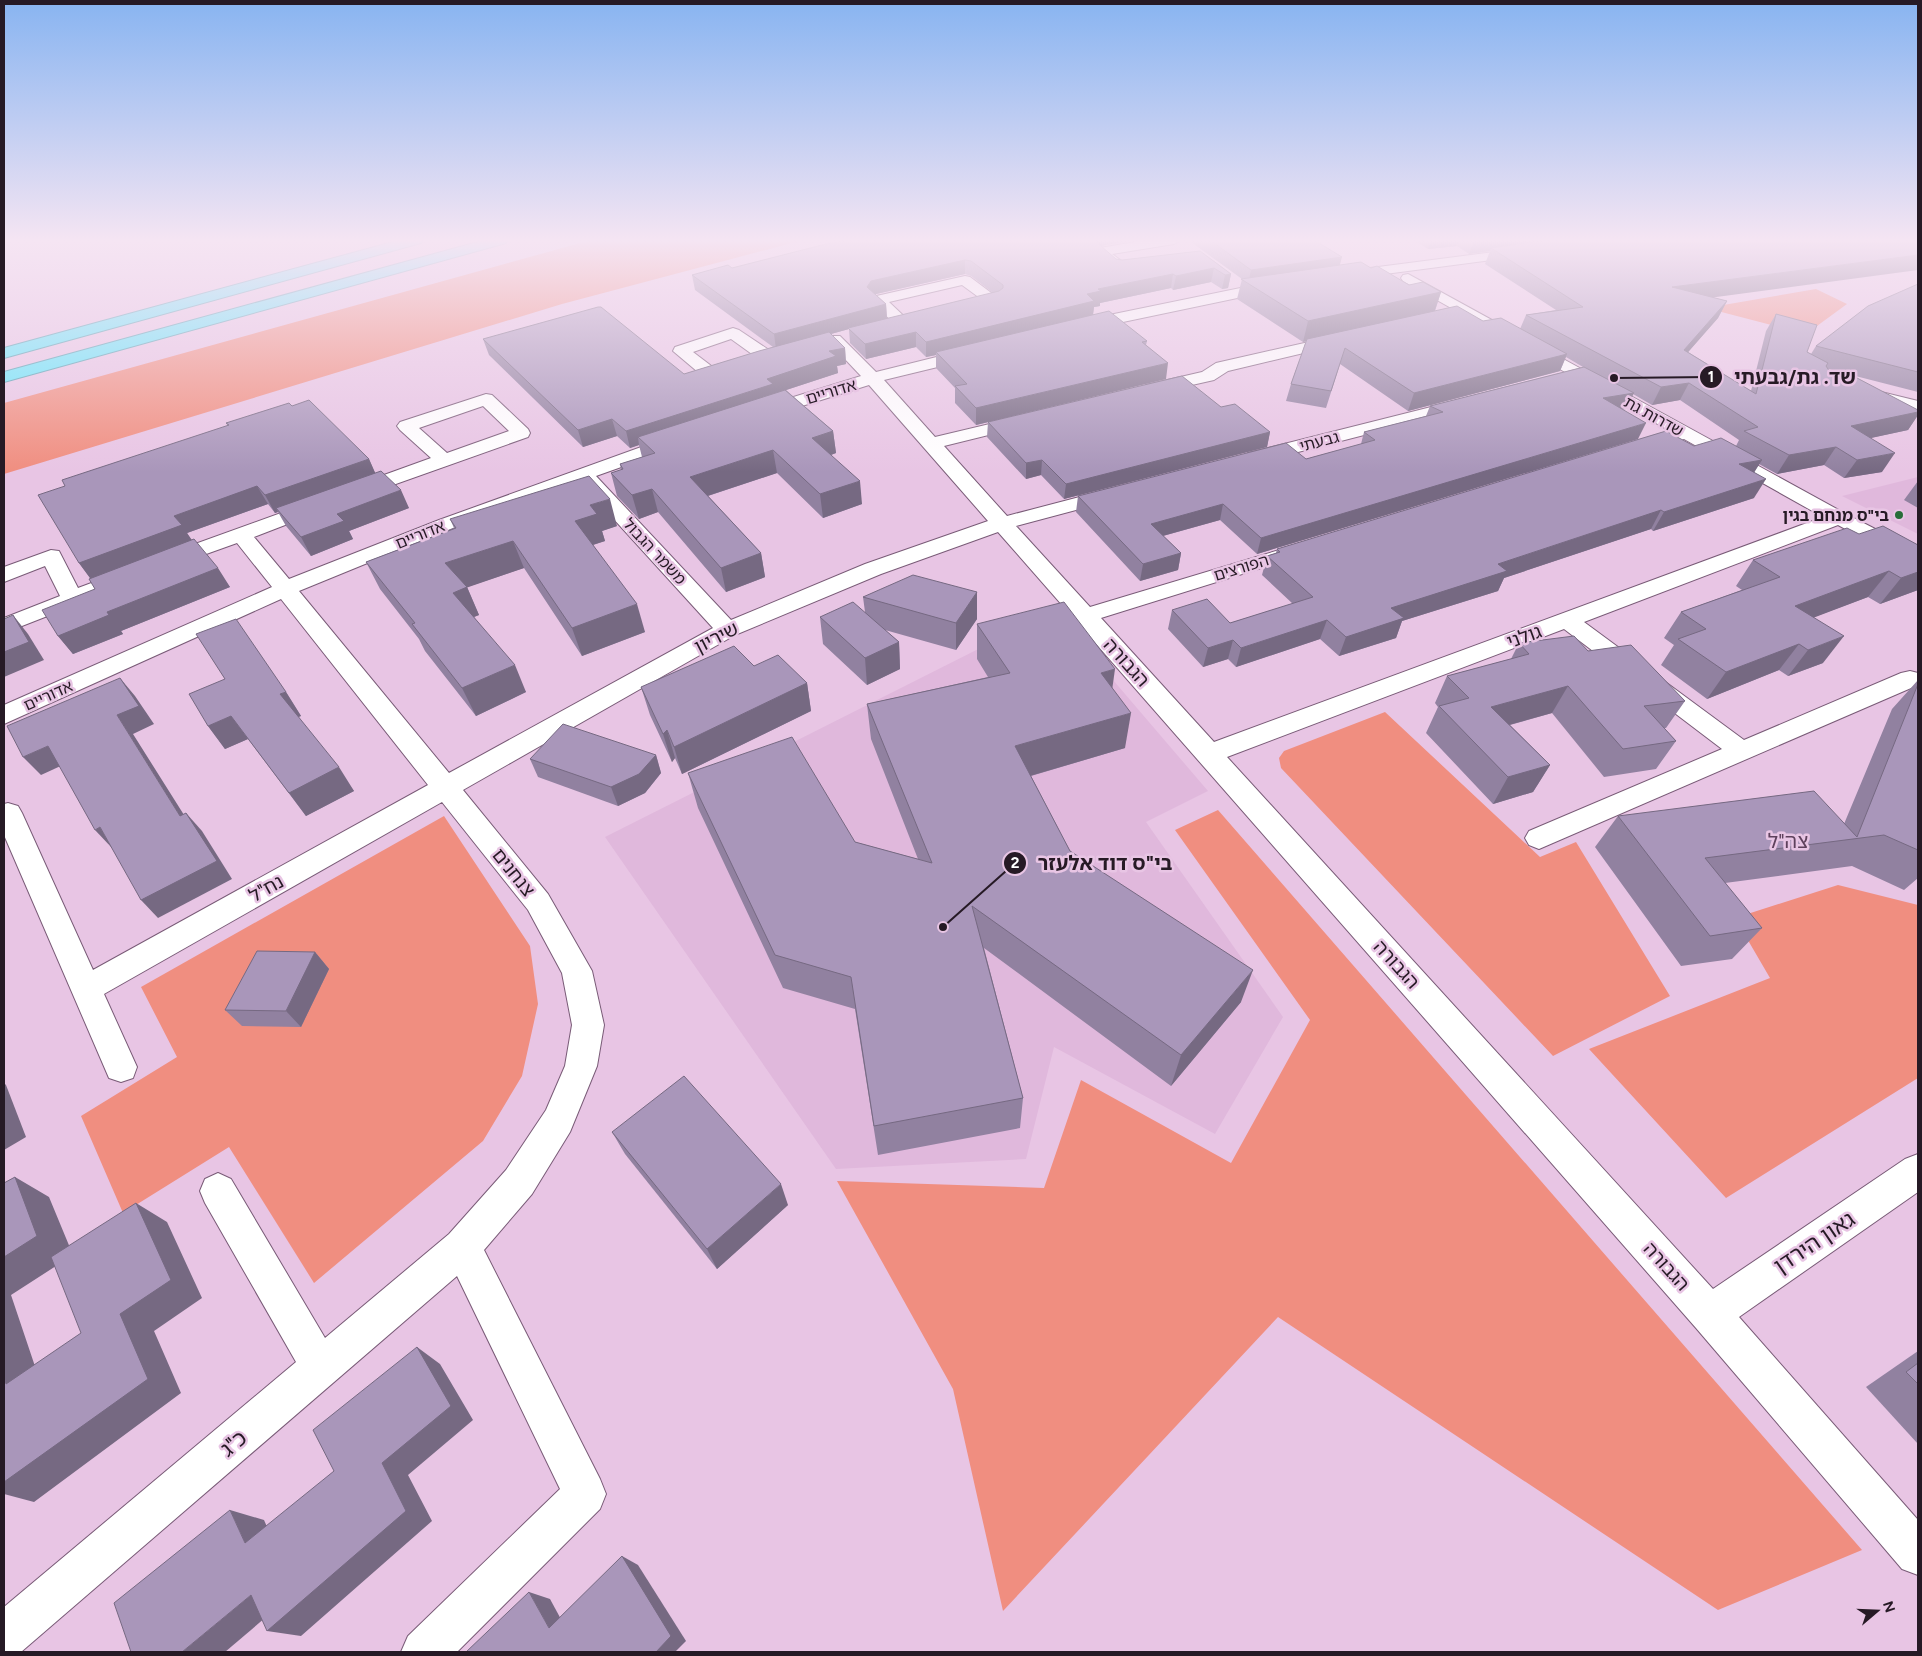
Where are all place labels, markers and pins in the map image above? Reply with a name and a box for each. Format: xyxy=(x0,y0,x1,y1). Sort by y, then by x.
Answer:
callout: שד. גת/גבעתי xyxy=(1699,359,1866,394)
place label: בי"ס מנחם בגין xyxy=(1782,506,1889,525)
marker: בי"ס מנחם בגין xyxy=(1893,509,1905,521)
callout: בי"ס דוד אלעזר xyxy=(1002,845,1182,880)

